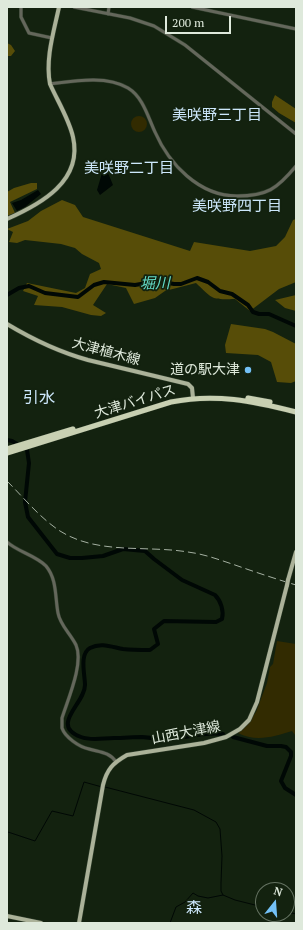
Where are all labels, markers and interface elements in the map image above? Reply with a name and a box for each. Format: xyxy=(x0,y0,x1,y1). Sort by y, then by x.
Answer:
scale bar xyxy=(167,8,233,34)
text: 200 m xyxy=(172,15,204,30)
district label: 美咲野三丁目 xyxy=(172,107,262,125)
district label: 美咲野二丁目 xyxy=(84,160,174,178)
district label: 美咲野四丁目 xyxy=(192,198,282,216)
water label: 堀川 xyxy=(140,275,170,293)
street label: 大津植木線 xyxy=(70,335,142,369)
place label: 道の駅大津 xyxy=(170,362,240,378)
marker: 道の駅大津 xyxy=(243,365,253,375)
street label: 大津バイパス xyxy=(92,382,178,422)
district label: 引水 xyxy=(23,388,55,408)
street label: 山西大津線 xyxy=(150,718,222,748)
north arrow xyxy=(255,882,295,922)
text: N xyxy=(272,884,284,899)
district label: 森 xyxy=(186,898,202,918)

